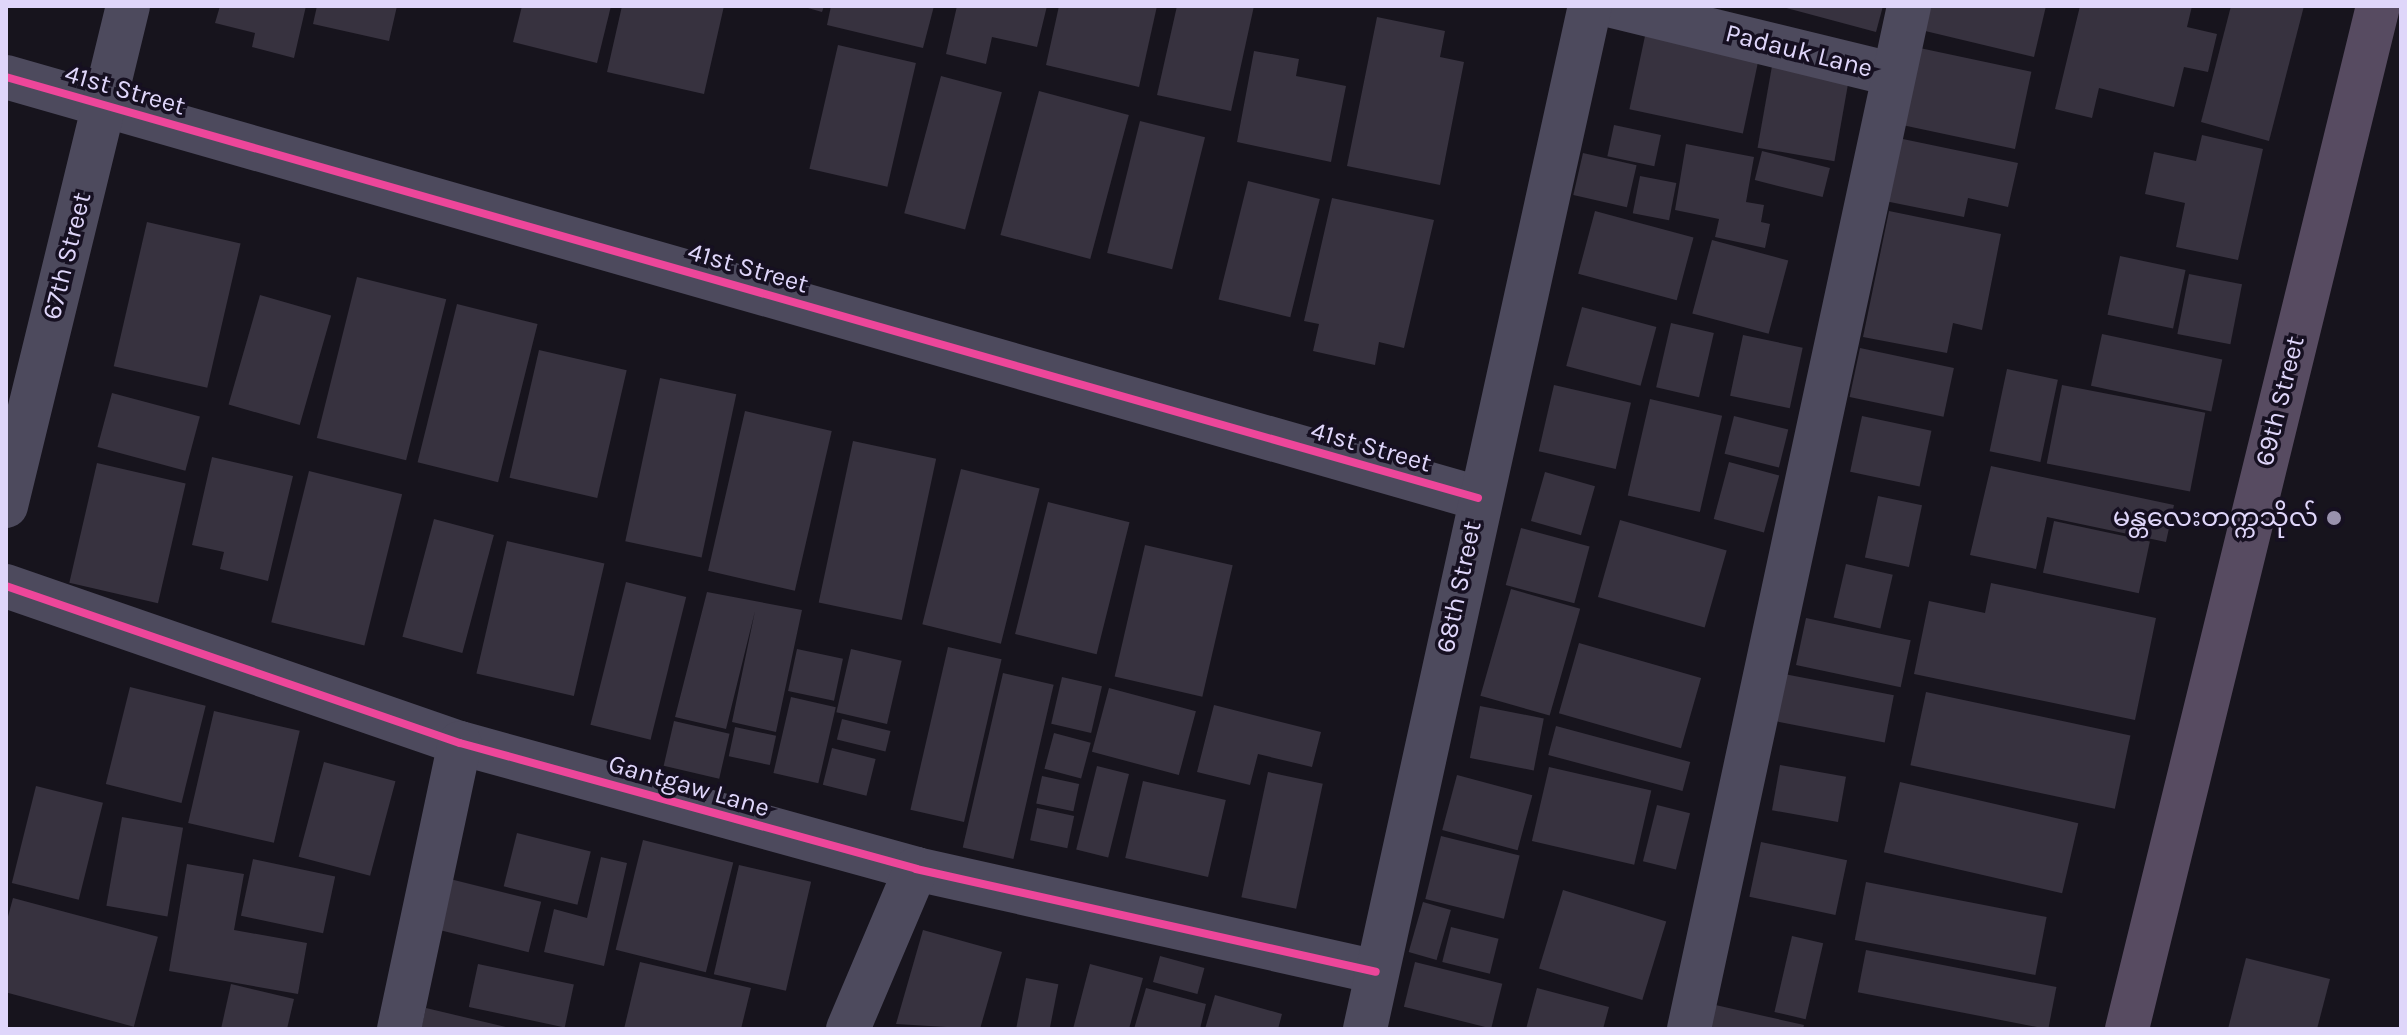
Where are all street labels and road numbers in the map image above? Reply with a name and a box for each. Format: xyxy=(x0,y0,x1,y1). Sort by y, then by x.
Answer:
street label: Padauk Lane xyxy=(1722,18,1876,84)
street label: 41st Street xyxy=(61,58,189,122)
street label: 67th Street xyxy=(36,189,98,323)
street label: 41st Street xyxy=(684,236,812,300)
street label: 69th Street xyxy=(2249,333,2311,469)
street label: 41st Street xyxy=(1307,415,1435,479)
street label: 68th Street xyxy=(1430,518,1488,656)
street label: Gantgaw Lane xyxy=(605,748,773,824)

